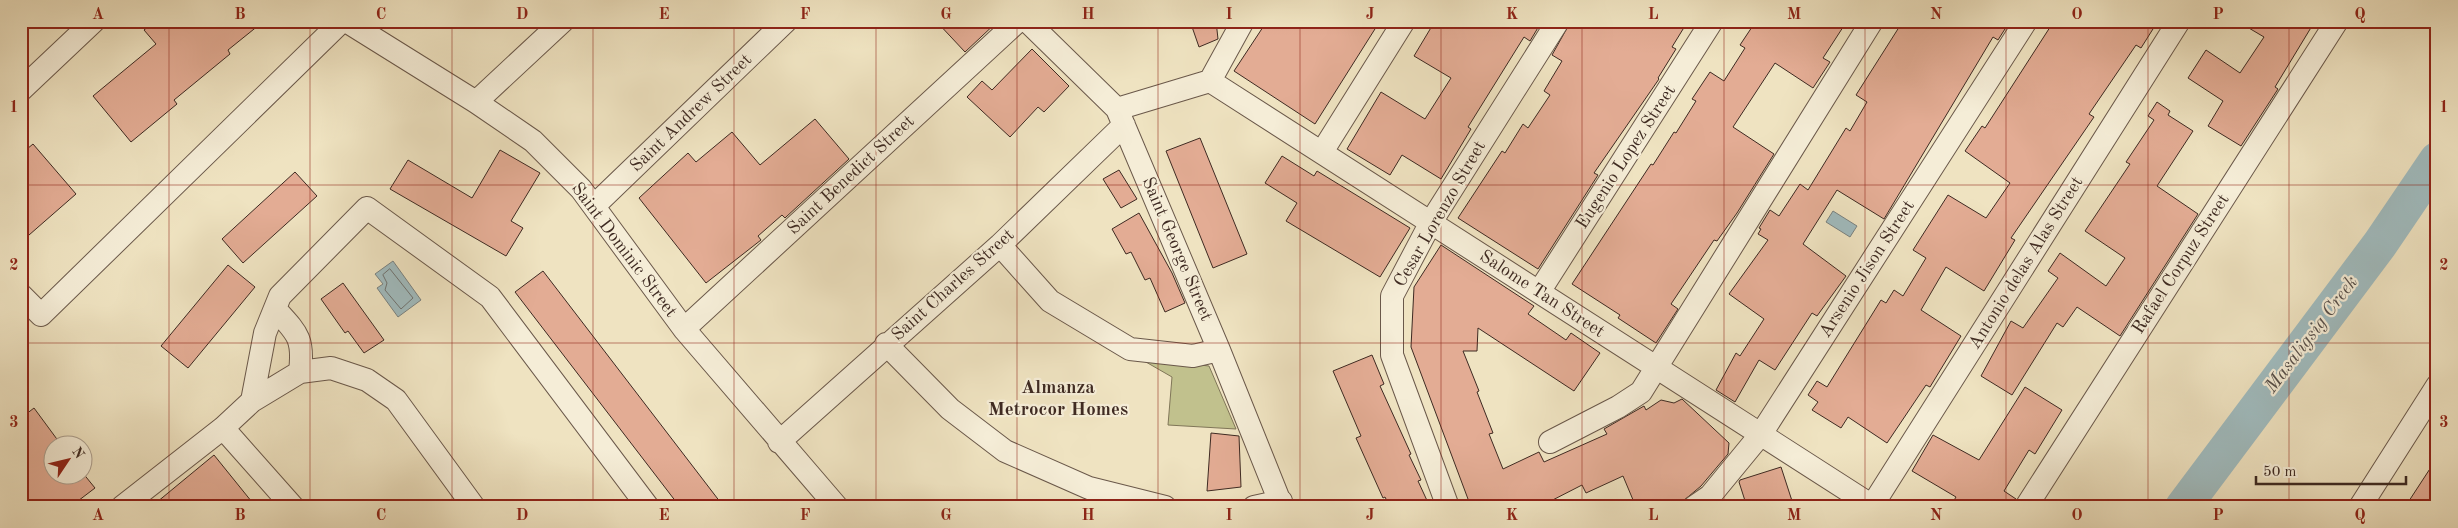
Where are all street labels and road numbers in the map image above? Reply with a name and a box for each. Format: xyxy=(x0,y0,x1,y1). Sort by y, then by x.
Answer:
street label: Saint Andrew Street xyxy=(627,51,755,175)
street label: Eugenio Lopez Street xyxy=(1573,82,1679,232)
street label: Saint Benedict Street xyxy=(784,112,918,238)
street label: Cesar Lorenzo Street xyxy=(1391,138,1489,290)
street label: Saint George Street xyxy=(1139,174,1215,324)
street label: Antonio delas Alas Street xyxy=(1965,174,2087,352)
street label: Saint Dominic Street xyxy=(568,179,680,321)
street label: Rafael Corpuz Street xyxy=(2129,191,2233,337)
street label: Arsenio Jison Street xyxy=(1816,197,1918,341)
street label: Saint Charles Street xyxy=(888,226,1018,344)
street label: Salome Tan Street xyxy=(1476,247,1608,341)

